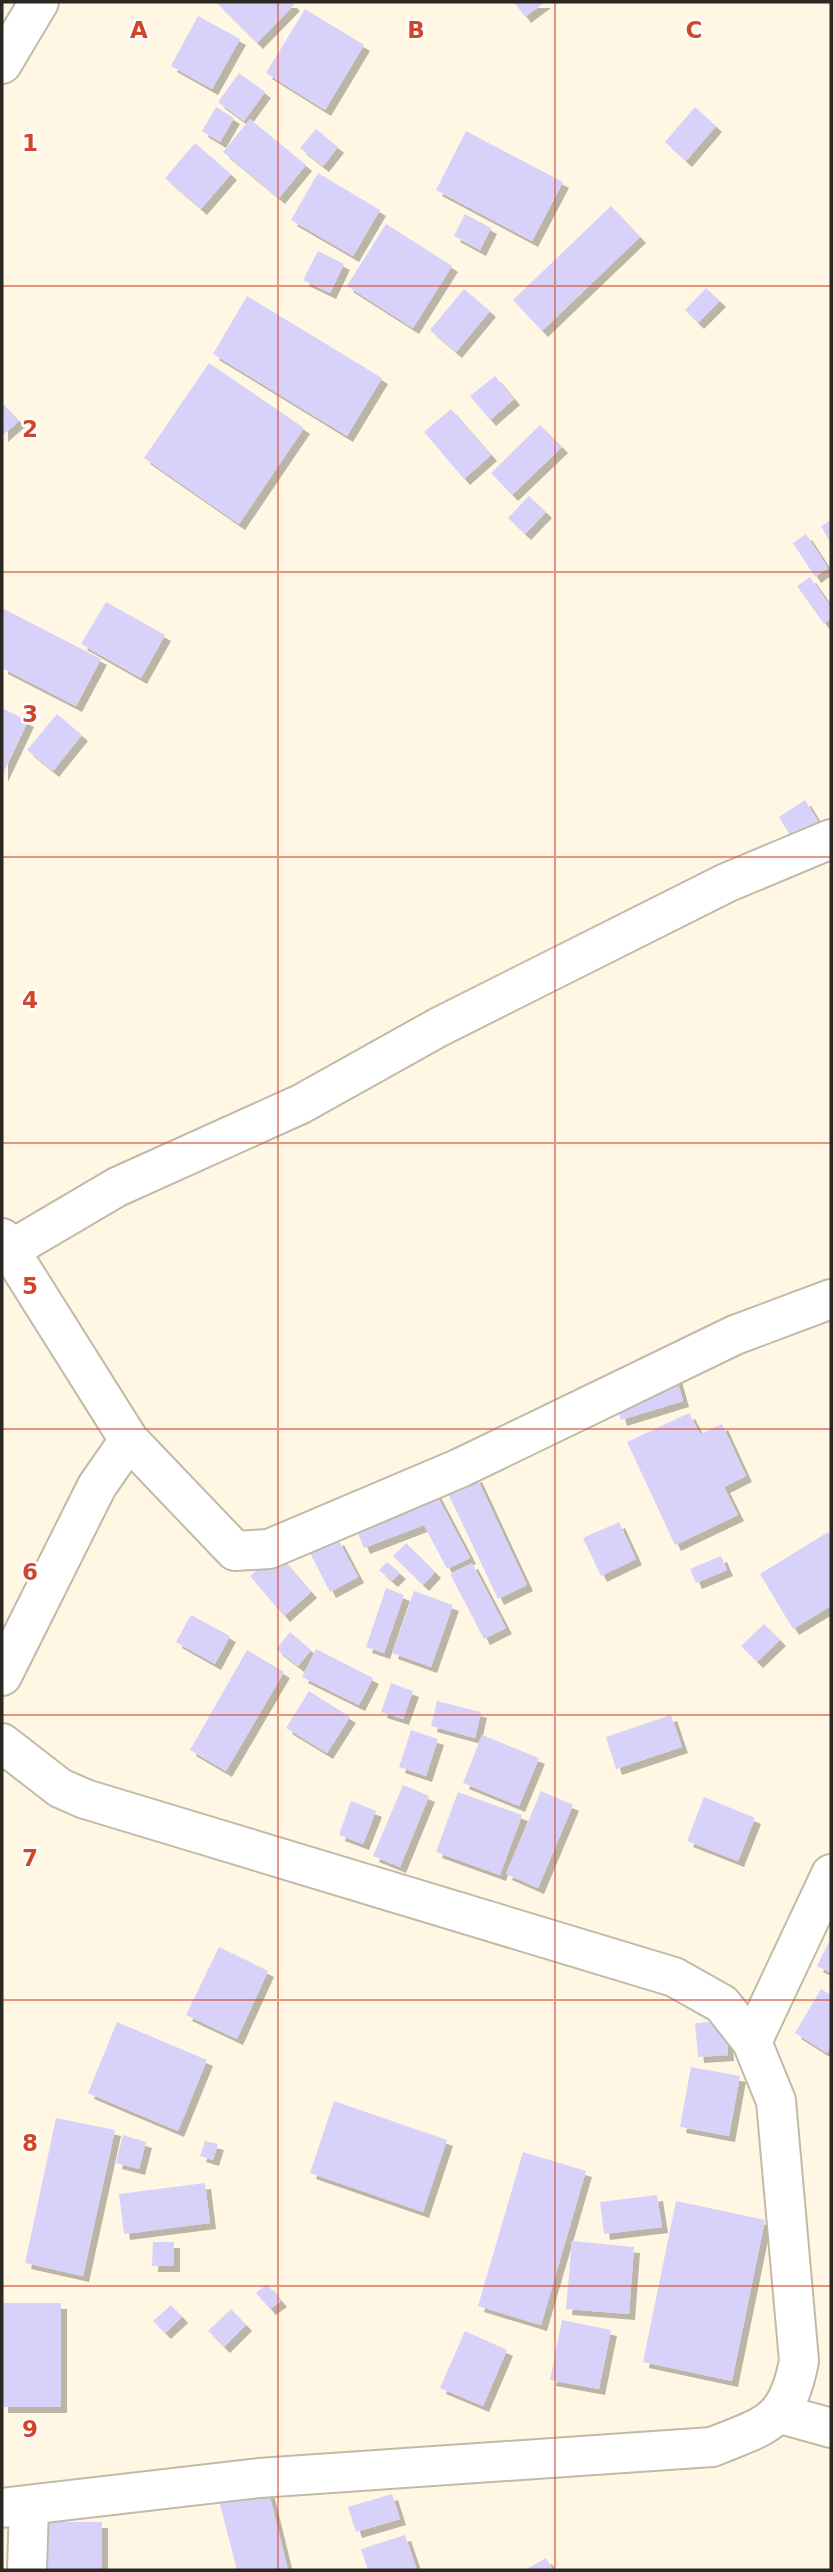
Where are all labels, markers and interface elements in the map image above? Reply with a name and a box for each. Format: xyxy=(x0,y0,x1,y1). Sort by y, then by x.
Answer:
text: A xyxy=(130,17,148,43)
text: B xyxy=(407,17,425,43)
text: C xyxy=(686,17,702,43)
text: 1 xyxy=(22,130,38,156)
text: 2 xyxy=(22,416,38,442)
text: 3 xyxy=(22,701,38,727)
text: 4 xyxy=(22,987,38,1013)
text: 5 xyxy=(22,1273,38,1299)
text: 6 xyxy=(22,1559,38,1585)
text: 7 xyxy=(22,1845,38,1871)
text: 8 xyxy=(22,2130,38,2156)
text: 9 xyxy=(22,2416,38,2442)

